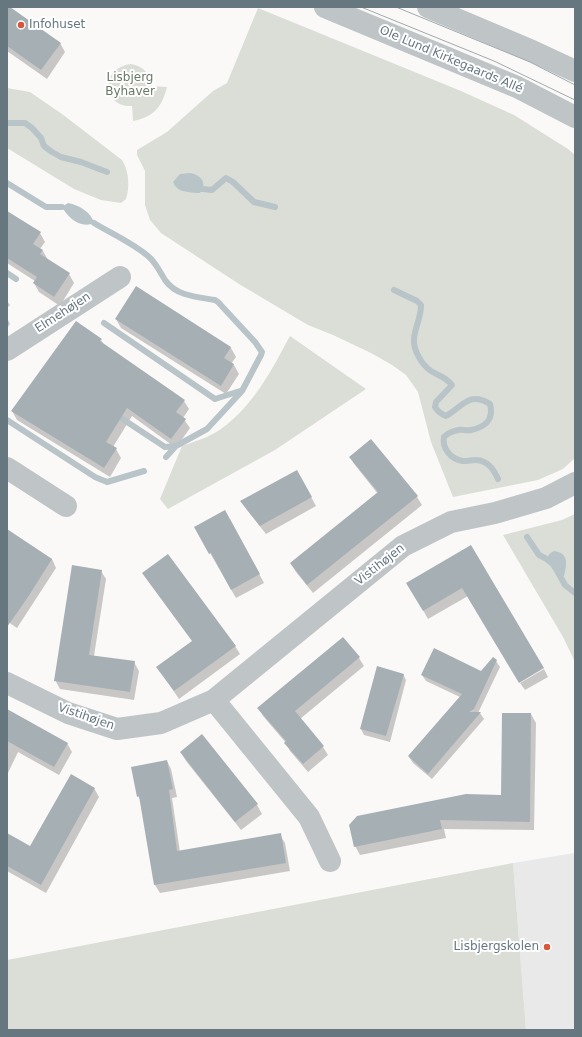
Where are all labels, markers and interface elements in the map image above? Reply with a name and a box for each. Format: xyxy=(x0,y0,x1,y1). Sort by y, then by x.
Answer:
place label: Infohuset xyxy=(29,18,85,32)
marker: Infohuset xyxy=(16,20,26,30)
street label: Ole Lund Kirkegaards Allé xyxy=(377,23,525,97)
park label: Lisbjerg Byhaver xyxy=(105,71,155,99)
street label: Elmehøjen xyxy=(33,290,93,336)
street label: Vistihøjen xyxy=(352,541,408,589)
street label: Vistihøjen xyxy=(56,701,116,733)
place label: Lisbjergskolen xyxy=(454,940,539,954)
marker: Lisbjergskolen xyxy=(542,942,552,952)

